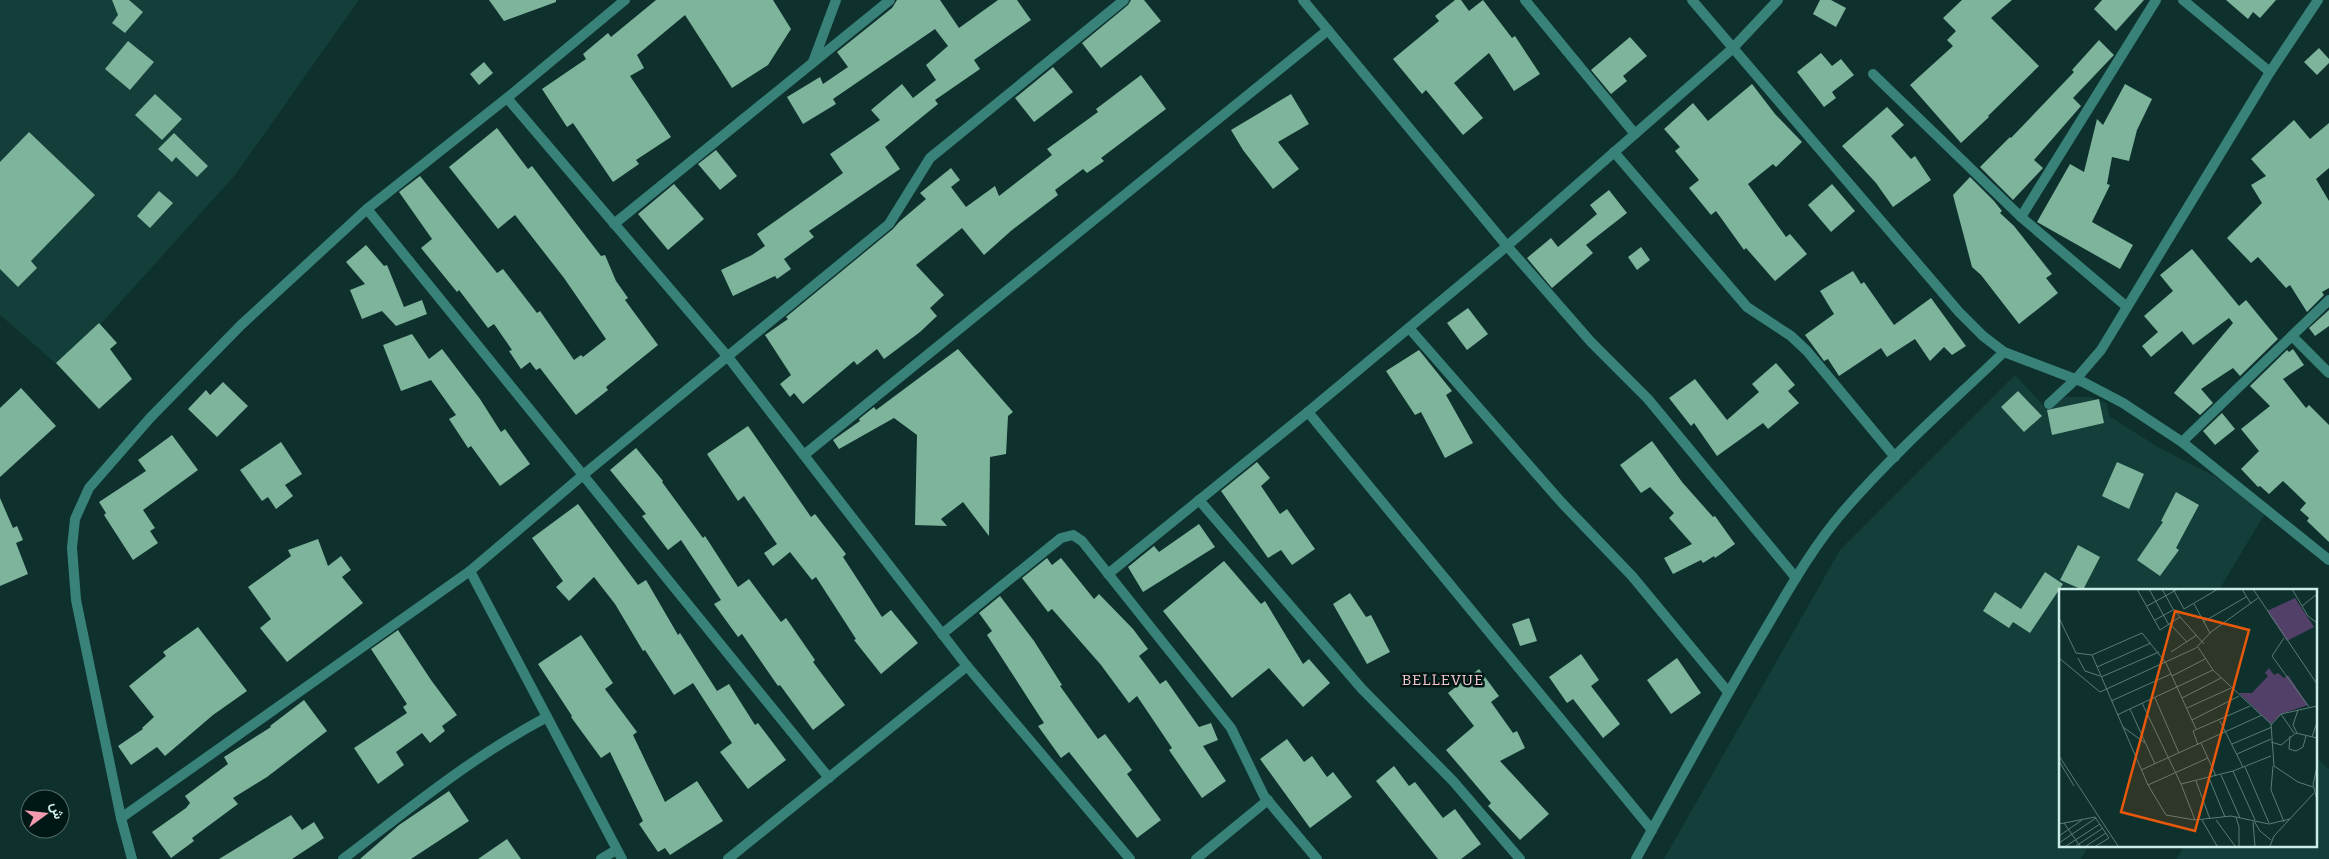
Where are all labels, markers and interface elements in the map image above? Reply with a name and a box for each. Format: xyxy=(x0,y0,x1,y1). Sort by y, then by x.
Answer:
inset map xyxy=(2059,589,2316,846)
district label: BELLEVUE xyxy=(1402,671,1484,689)
north arrow xyxy=(20,789,70,839)
text: ش xyxy=(47,800,68,821)

